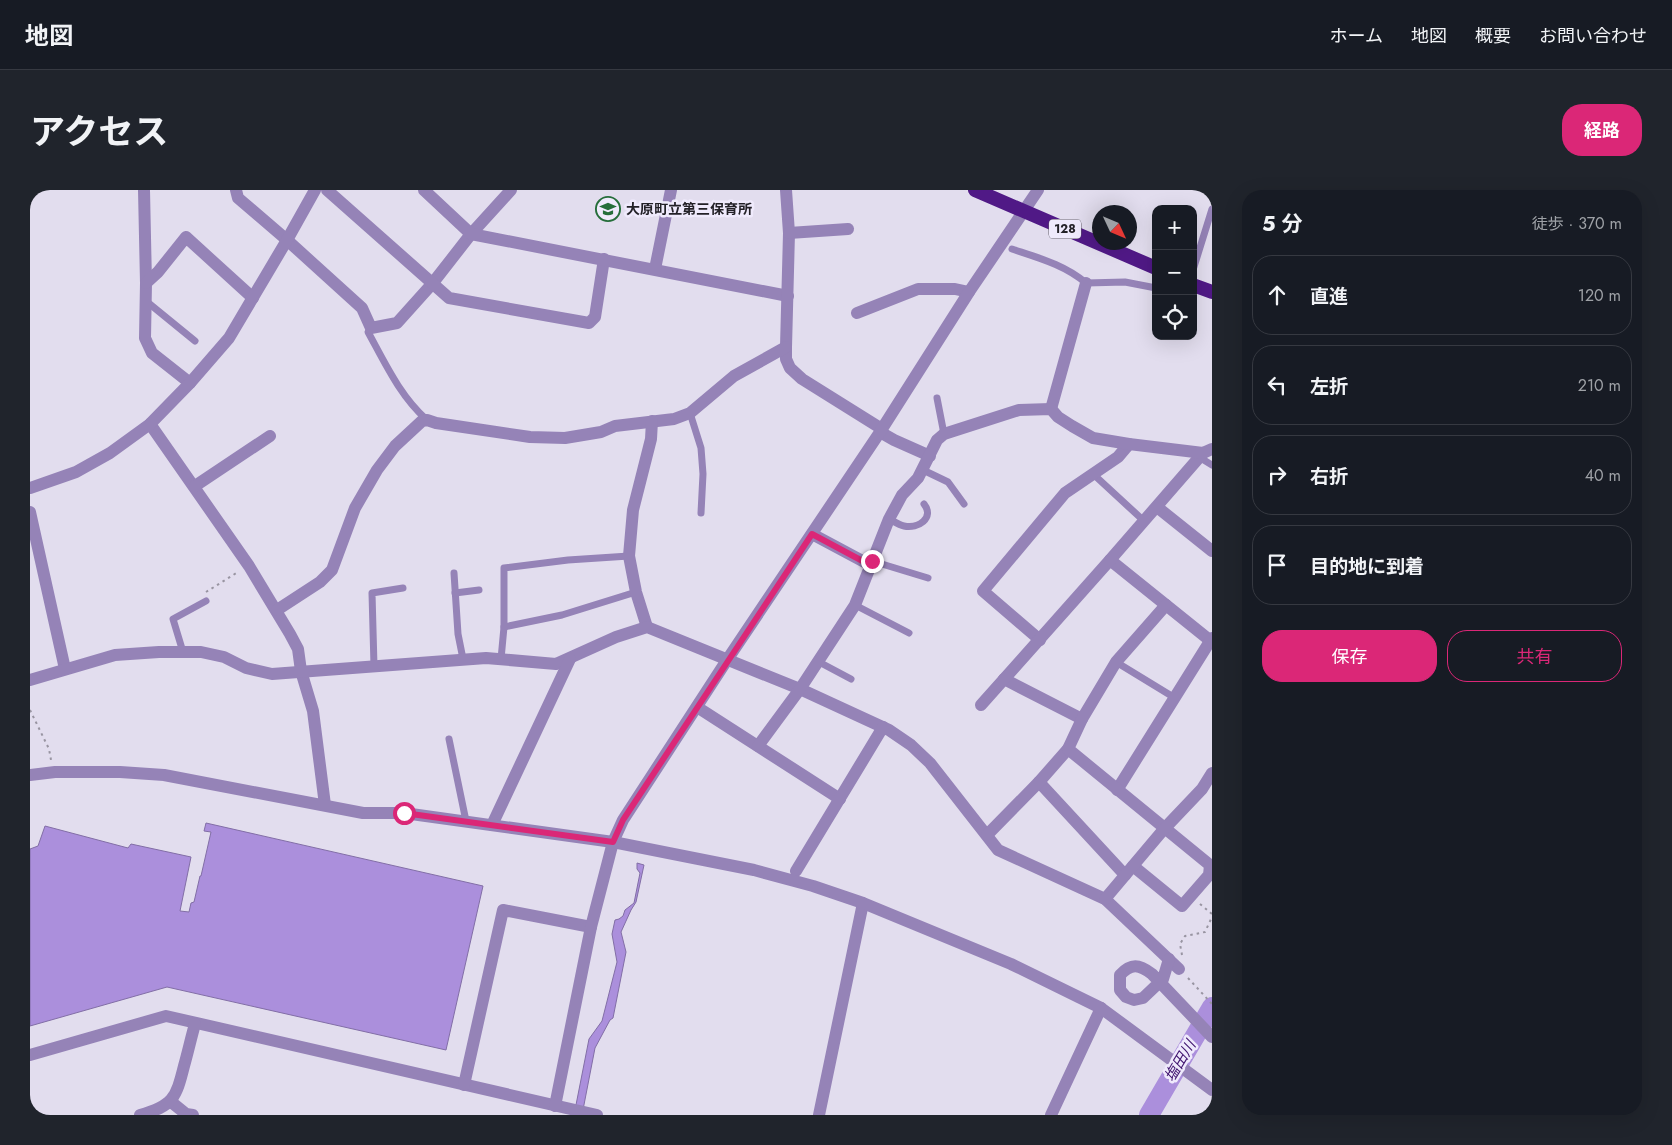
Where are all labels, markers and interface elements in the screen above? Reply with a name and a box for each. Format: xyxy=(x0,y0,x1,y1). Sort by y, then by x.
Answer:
text: 地図 xyxy=(25,18,73,53)
text: ホーム xyxy=(1330,23,1383,49)
text: 地図 xyxy=(1411,23,1447,49)
text: 概要 xyxy=(1475,23,1511,49)
text: お問い合わせ xyxy=(1539,23,1647,49)
button: 経路 xyxy=(1562,104,1642,156)
text: アクセス xyxy=(30,107,168,157)
school or university icon: 大原町立第三保育所 xyxy=(595,196,621,222)
place label: 大原町立第三保育所 xyxy=(626,199,752,219)
north arrow xyxy=(1092,205,1137,250)
map controls xyxy=(1152,205,1197,340)
button: + xyxy=(1152,205,1197,250)
text: 5 分 xyxy=(1262,209,1303,239)
text: 徒歩 · 370 m xyxy=(1532,212,1622,235)
road number: 128 xyxy=(1049,220,1081,238)
button: − xyxy=(1152,250,1197,295)
icon: ahead xyxy=(1263,281,1291,309)
text: 直進 xyxy=(1310,283,1348,310)
text: 120 m xyxy=(1578,284,1621,307)
button: locate xyxy=(1152,295,1197,340)
icon: left xyxy=(1263,371,1291,399)
text: 左折 xyxy=(1310,373,1348,400)
text: 210 m xyxy=(1578,374,1621,397)
icon: right xyxy=(1263,461,1291,489)
text: 右折 xyxy=(1310,463,1348,490)
text: 40 m xyxy=(1585,464,1621,487)
route end xyxy=(861,550,884,573)
icon: arrive xyxy=(1263,551,1291,579)
text: 目的地に到着 xyxy=(1310,553,1424,580)
button: 保存 xyxy=(1262,630,1437,682)
button: 共有 xyxy=(1447,630,1622,682)
route start xyxy=(393,802,416,825)
water label: 塩田川 xyxy=(1159,1034,1202,1086)

